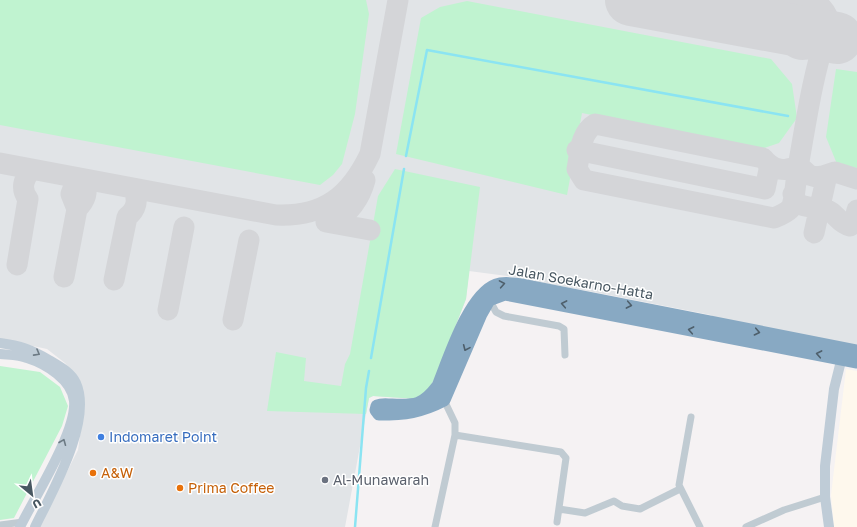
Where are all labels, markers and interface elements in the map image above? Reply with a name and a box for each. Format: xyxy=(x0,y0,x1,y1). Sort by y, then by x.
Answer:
street label: Jalan Soekarno-Hatta xyxy=(507,260,655,303)
one-way arrow xyxy=(498,281,505,289)
one-way arrow xyxy=(626,300,633,309)
one-way arrow xyxy=(560,301,567,309)
one-way arrow xyxy=(688,326,694,334)
one-way arrow xyxy=(753,327,760,336)
one-way arrow xyxy=(463,344,471,352)
one-way arrow xyxy=(33,349,40,356)
one-way arrow xyxy=(816,351,822,359)
place label: Indomaret Point xyxy=(109,428,217,445)
marker: Indomaret Point xyxy=(96,432,106,442)
one-way arrow xyxy=(58,439,66,446)
place label: A&W xyxy=(101,464,134,481)
marker: A&W xyxy=(88,468,98,478)
place label: Al-Munawarah xyxy=(333,471,429,488)
north arrow xyxy=(12,475,52,515)
marker: Al-Munawarah xyxy=(320,475,330,485)
place label: Prima Coffee xyxy=(188,479,274,496)
marker: Prima Coffee xyxy=(175,483,185,493)
text: U xyxy=(30,497,44,512)

